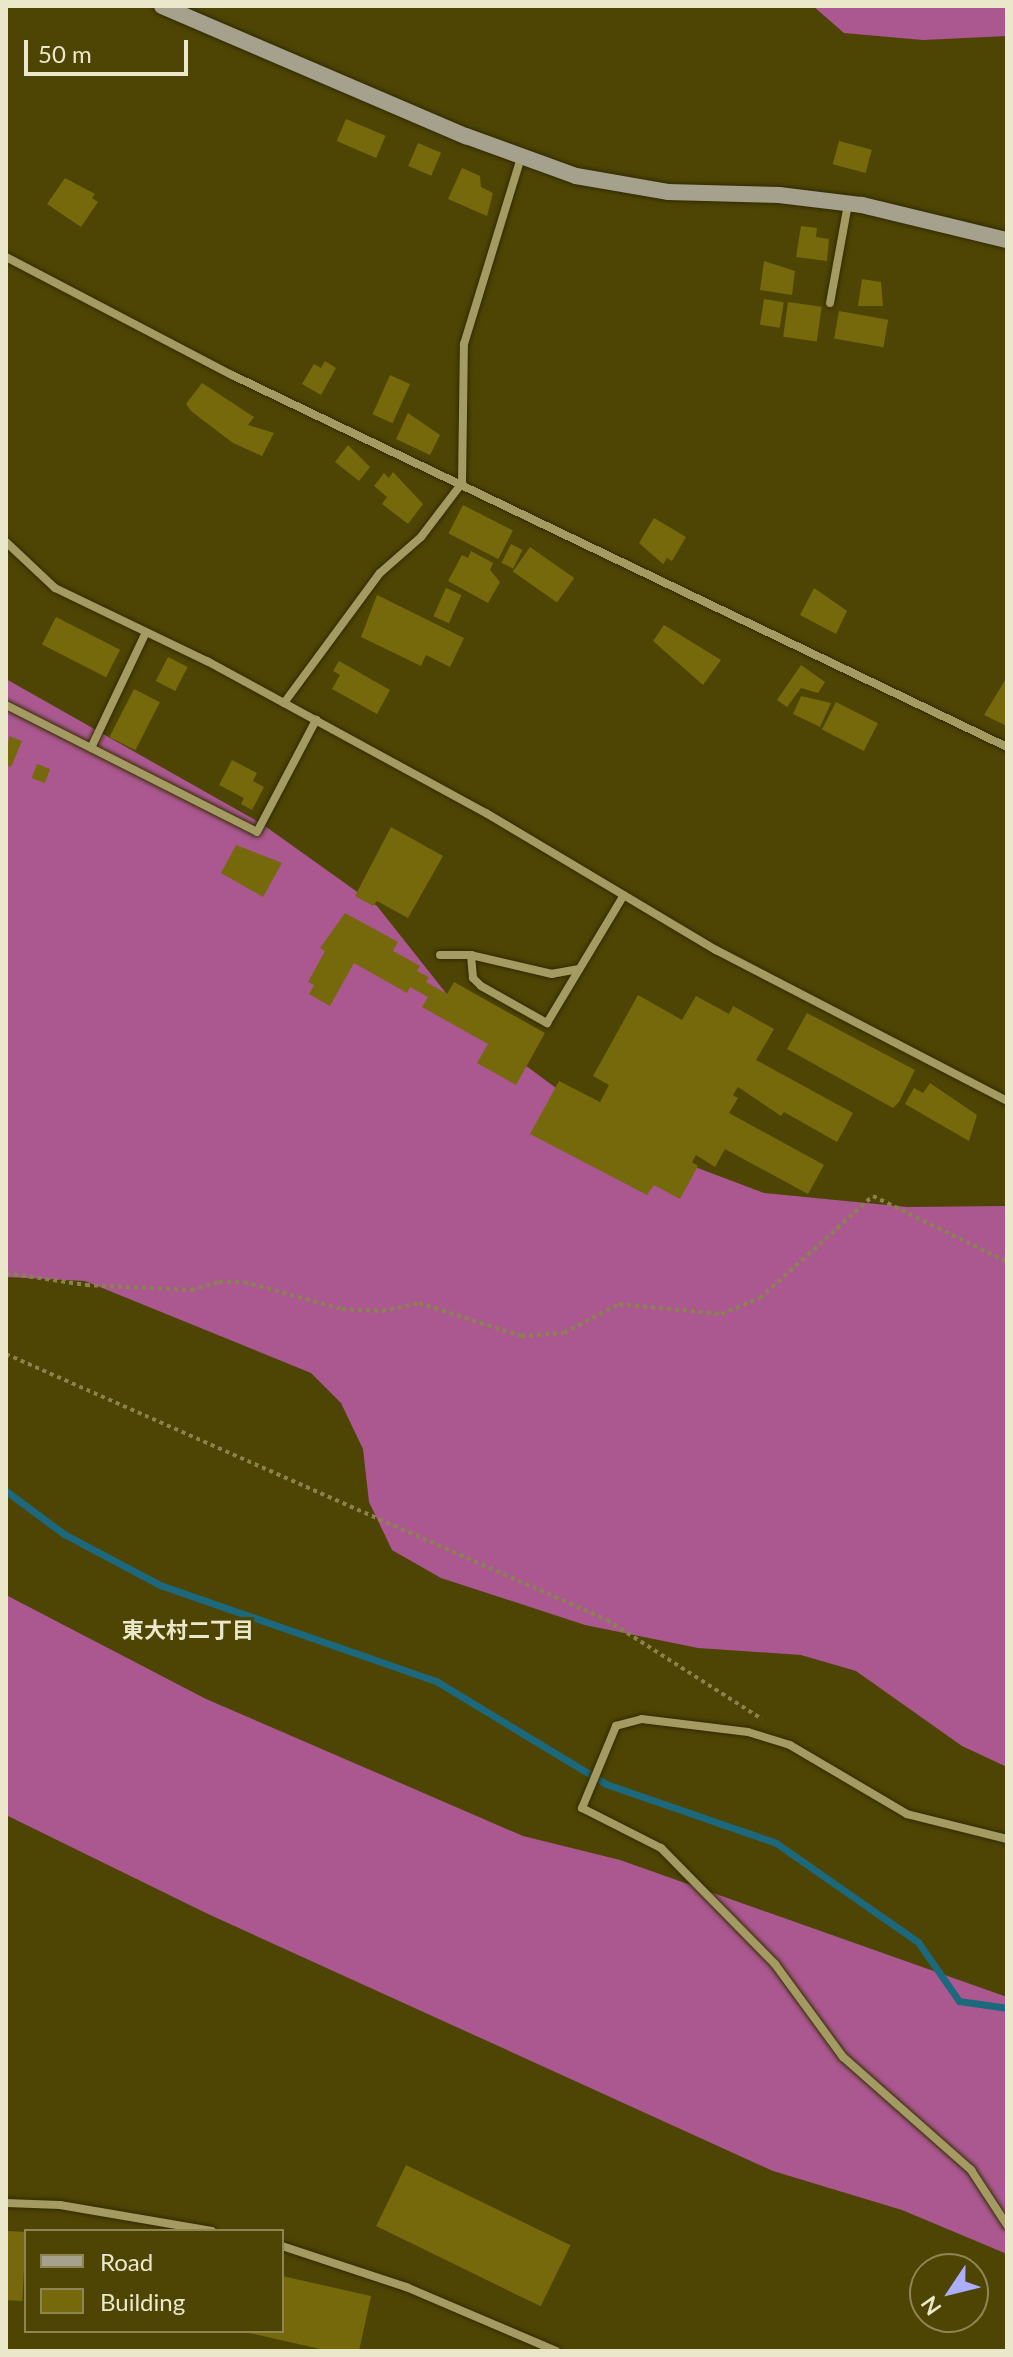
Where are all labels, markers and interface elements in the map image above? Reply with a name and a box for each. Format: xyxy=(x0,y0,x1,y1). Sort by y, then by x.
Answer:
scale bar xyxy=(28,24,192,74)
text: 50 m xyxy=(38,39,92,68)
district label: 東大村二丁目 xyxy=(122,1617,254,1643)
legend xyxy=(24,2229,284,2333)
text: Road xyxy=(100,2247,153,2276)
north arrow xyxy=(909,2253,989,2333)
text: Building xyxy=(100,2287,185,2316)
text: N xyxy=(915,2291,946,2321)

